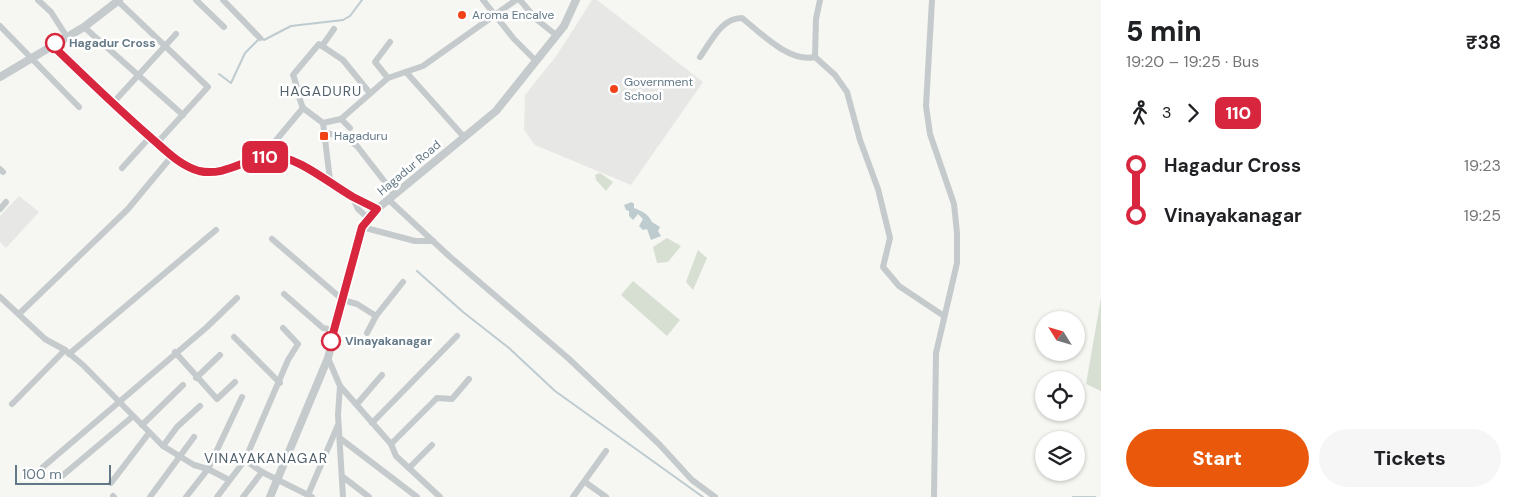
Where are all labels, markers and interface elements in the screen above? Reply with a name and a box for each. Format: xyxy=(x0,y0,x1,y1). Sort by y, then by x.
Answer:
place label: Aroma Encalve xyxy=(472,7,554,23)
marker: Aroma Encalve xyxy=(456,9,468,21)
text: 5 min xyxy=(1126,13,1202,50)
text: ₹38 xyxy=(1466,30,1501,55)
marker: Hagadur Cross xyxy=(45,33,65,53)
place label: Hagadur Cross xyxy=(69,35,156,51)
text: 19:20 – 19:25 · Bus xyxy=(1126,51,1259,72)
place label: Government School xyxy=(624,74,693,104)
district label: HAGADURU xyxy=(280,82,362,100)
marker: Government School xyxy=(608,83,620,95)
icon: walk xyxy=(1126,99,1154,127)
icon: forward xyxy=(1179,99,1207,127)
text: 110 xyxy=(1225,101,1251,125)
text: 3 xyxy=(1162,102,1171,123)
place label: Hagaduru xyxy=(334,128,388,144)
marker: Hagaduru xyxy=(318,130,330,142)
street label: Hagadur Road xyxy=(374,137,444,199)
line badge: 110 xyxy=(236,141,294,173)
text: 110 xyxy=(252,145,278,169)
text: Hagadur Cross xyxy=(1164,153,1301,178)
text: 19:23 xyxy=(1464,155,1501,176)
text: Vinayakanagar xyxy=(1164,203,1302,228)
text: 19:25 xyxy=(1464,205,1501,226)
north arrow xyxy=(1035,311,1085,361)
map controls xyxy=(1035,311,1085,481)
marker: Vinayakanagar xyxy=(321,331,341,351)
place label: Vinayakanagar xyxy=(345,333,432,349)
button: locate xyxy=(1035,371,1085,421)
button: Start xyxy=(1126,429,1309,487)
button: Tickets xyxy=(1319,429,1501,487)
button: layers xyxy=(1035,431,1085,481)
district label: VINAYAKANAGAR xyxy=(204,449,328,467)
scale bar xyxy=(15,462,111,485)
text: 100 m xyxy=(22,465,62,483)

